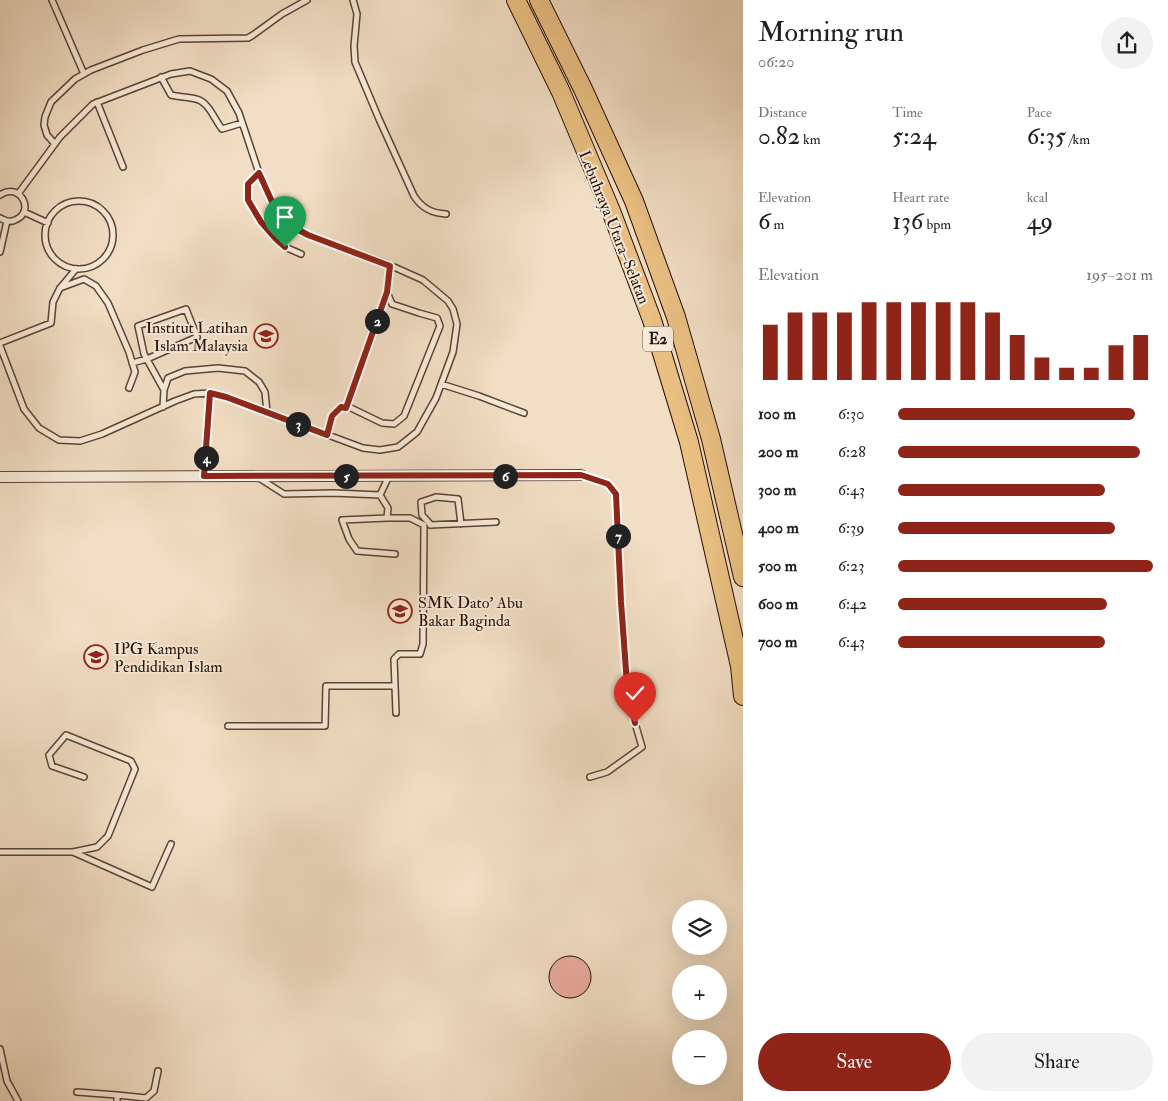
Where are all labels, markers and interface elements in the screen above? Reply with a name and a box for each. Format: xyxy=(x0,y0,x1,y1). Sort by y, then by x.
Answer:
text: Morning run xyxy=(758,15,904,50)
button: share xyxy=(1101,17,1153,69)
text: 06:20 xyxy=(758,52,795,72)
text: Distance xyxy=(758,104,807,121)
text: Time xyxy=(892,104,923,121)
text: Pace xyxy=(1027,104,1052,121)
text: 0.82 xyxy=(758,121,800,152)
text: 5:24 xyxy=(892,121,936,152)
text: 6:35 xyxy=(1027,121,1066,152)
text: km xyxy=(800,131,821,148)
text: /km xyxy=(1066,131,1090,148)
street label: Lebuhraya Utara–Selatan xyxy=(574,148,654,307)
text: Elevation xyxy=(758,189,811,206)
text: Heart rate xyxy=(892,189,949,206)
text: kcal xyxy=(1027,189,1048,206)
pin xyxy=(264,196,306,247)
icon: arrive xyxy=(271,203,299,231)
text: 6 xyxy=(758,206,771,237)
text: 136 xyxy=(892,206,923,237)
text: 49 xyxy=(1027,206,1053,237)
text: m xyxy=(771,216,784,233)
text: bpm xyxy=(923,216,951,233)
text: Elevation xyxy=(758,265,819,285)
text: 195–201 m xyxy=(1086,265,1153,285)
pin: 2 xyxy=(364,308,390,334)
text: 2 xyxy=(374,313,381,330)
place label: Institut Latihan Islam Malaysia xyxy=(146,318,248,356)
school or university icon: Institut Latihan Islam Malaysia xyxy=(253,323,279,349)
road number: E2 xyxy=(643,326,673,352)
text: 100 m xyxy=(758,404,796,424)
text: 6:30 xyxy=(838,404,864,424)
pin: 3 xyxy=(286,412,310,436)
text: 3 xyxy=(296,416,301,433)
text: 200 m xyxy=(758,442,798,462)
text: 6:28 xyxy=(838,442,866,462)
pin: 4 xyxy=(194,446,218,470)
text: 4 xyxy=(203,450,210,467)
pin: 5 xyxy=(334,464,358,488)
pin: 6 xyxy=(492,464,518,488)
text: 5 xyxy=(343,468,350,485)
text: 6 xyxy=(502,468,509,485)
text: 300 m xyxy=(758,480,796,500)
text: 6:43 xyxy=(838,480,865,500)
text: 400 m xyxy=(758,518,799,538)
text: 6:39 xyxy=(838,518,864,538)
pin: 7 xyxy=(606,524,630,548)
text: 7 xyxy=(615,528,622,545)
text: 500 m xyxy=(758,556,797,576)
text: 6:23 xyxy=(838,556,864,576)
place label: SMK Dato’ Abu Bakar Baginda xyxy=(418,593,523,631)
text: 600 m xyxy=(758,594,798,614)
text: 6:42 xyxy=(838,594,867,614)
school or university icon: SMK Dato’ Abu Bakar Baginda xyxy=(387,598,413,624)
text: 700 m xyxy=(758,632,797,652)
text: 6:43 xyxy=(838,632,865,652)
place label: IPG Kampus Pendidikan Islam xyxy=(114,639,223,677)
school or university icon: IPG Kampus Pendidikan Islam xyxy=(83,644,109,670)
pin xyxy=(614,672,656,723)
icon: check xyxy=(621,679,649,707)
map controls xyxy=(672,900,727,1085)
button: layers xyxy=(672,900,727,955)
button: + xyxy=(672,965,727,1020)
button: − xyxy=(672,1030,727,1085)
button: Save xyxy=(758,1033,951,1091)
button: Share xyxy=(961,1033,1153,1091)

